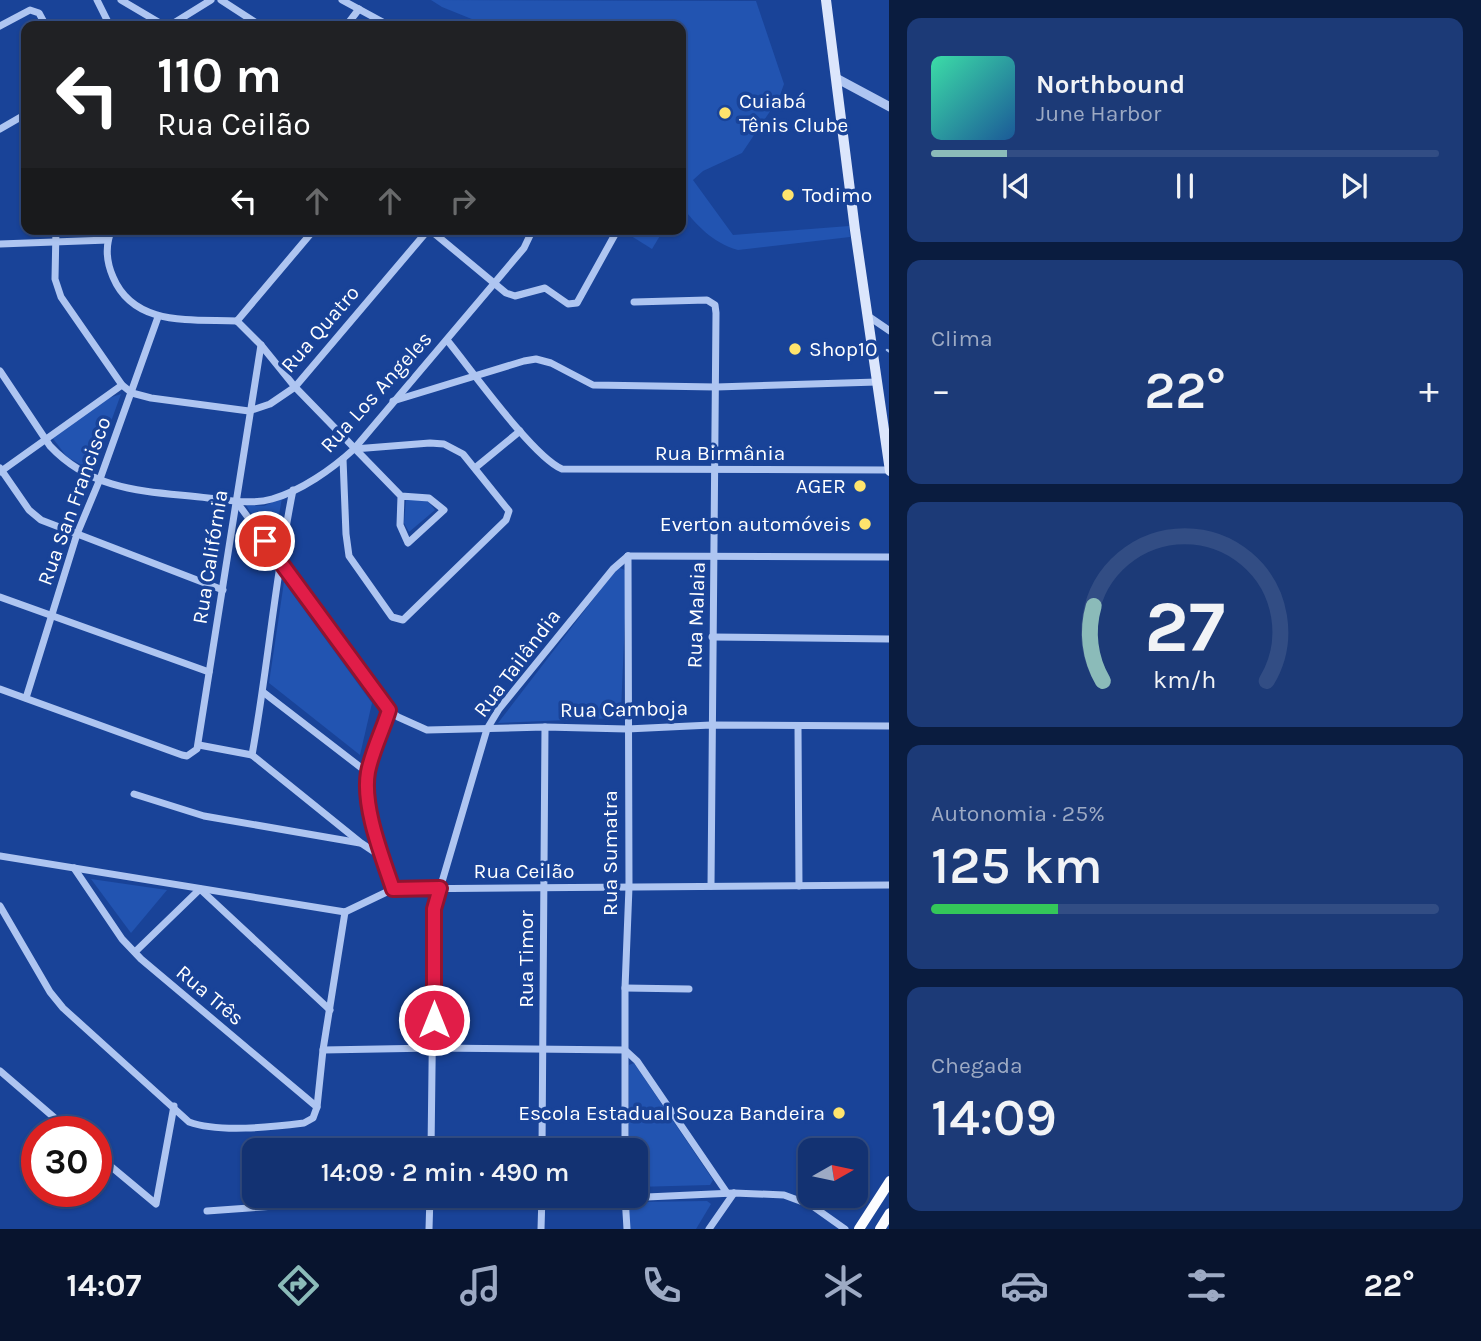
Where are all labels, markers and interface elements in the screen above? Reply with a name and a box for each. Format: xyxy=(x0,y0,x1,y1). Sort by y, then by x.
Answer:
text: 110 m xyxy=(157,47,282,104)
icon: left xyxy=(42,49,133,140)
text: Northbound xyxy=(1036,69,1185,100)
place label: Cuiabá Tênis Clube xyxy=(739,89,848,137)
text: June Harbor xyxy=(1036,100,1161,127)
marker: Cuiabá Tênis Clube xyxy=(717,105,733,121)
text: Rua Ceilão xyxy=(157,106,311,143)
icon: previous xyxy=(997,167,1035,205)
icon: pause xyxy=(1166,167,1204,205)
icon: next xyxy=(1335,167,1373,205)
icon: left xyxy=(225,182,263,220)
icon: ahead xyxy=(298,182,336,220)
icon: ahead xyxy=(371,182,409,220)
icon: right xyxy=(444,182,482,220)
place label: Todimo xyxy=(802,183,872,207)
marker: Todimo xyxy=(780,187,796,203)
street label: Rua Quatro xyxy=(276,281,364,377)
text: Clima xyxy=(931,325,993,352)
street label: Rua Los Angeles xyxy=(315,327,437,457)
place label: Shop10 xyxy=(809,337,878,361)
marker: Shop10 xyxy=(787,341,803,357)
text: 22° xyxy=(1144,360,1226,421)
text: − xyxy=(931,368,951,413)
text: + xyxy=(1419,368,1439,413)
street label: Rua San Francisco xyxy=(32,414,116,588)
street label: Rua Birmânia xyxy=(655,441,785,465)
place label: AGER xyxy=(796,474,846,498)
marker: AGER xyxy=(852,478,868,494)
street label: Rua Califórnia xyxy=(188,488,232,626)
pin xyxy=(235,511,295,571)
place label: Everton automóveis xyxy=(660,512,851,536)
marker: Everton automóveis xyxy=(857,516,873,532)
icon: arrive xyxy=(246,522,284,560)
street label: Rua Malaia xyxy=(682,561,710,669)
text: 27 xyxy=(1145,584,1225,669)
street label: Rua Tailândia xyxy=(469,604,565,722)
text: km/h xyxy=(1153,664,1217,693)
street label: Rua Camboja xyxy=(560,696,688,722)
street label: Rua Sumatra xyxy=(598,790,622,916)
text: Autonomia · 25% xyxy=(931,800,1105,827)
text: 125 km xyxy=(931,835,1103,896)
street label: Rua Ceilão xyxy=(474,859,574,883)
street label: Rua Timor xyxy=(514,910,538,1008)
street label: Rua Três xyxy=(171,960,249,1030)
position arrow xyxy=(397,983,471,1057)
text: Chegada xyxy=(931,1052,1023,1079)
text: 14:09 xyxy=(931,1087,1057,1148)
place label: Escola Estadual Souza Bandeira xyxy=(518,1101,825,1125)
marker: Escola Estadual Souza Bandeira xyxy=(831,1105,847,1121)
speed limit sign: 30 xyxy=(21,1116,112,1207)
north arrow xyxy=(798,1138,868,1208)
map controls xyxy=(798,1138,868,1208)
text: 14:09 · 2 min · 490 m xyxy=(321,1157,569,1188)
icon: directions xyxy=(274,1261,323,1310)
icon: music xyxy=(456,1261,505,1310)
icon: phone xyxy=(637,1261,686,1310)
icon: climate xyxy=(819,1261,868,1310)
icon: car xyxy=(1000,1261,1049,1310)
icon: filters xyxy=(1182,1261,1231,1310)
text: 14:07 xyxy=(66,1267,142,1304)
text: 22° xyxy=(1363,1267,1415,1304)

